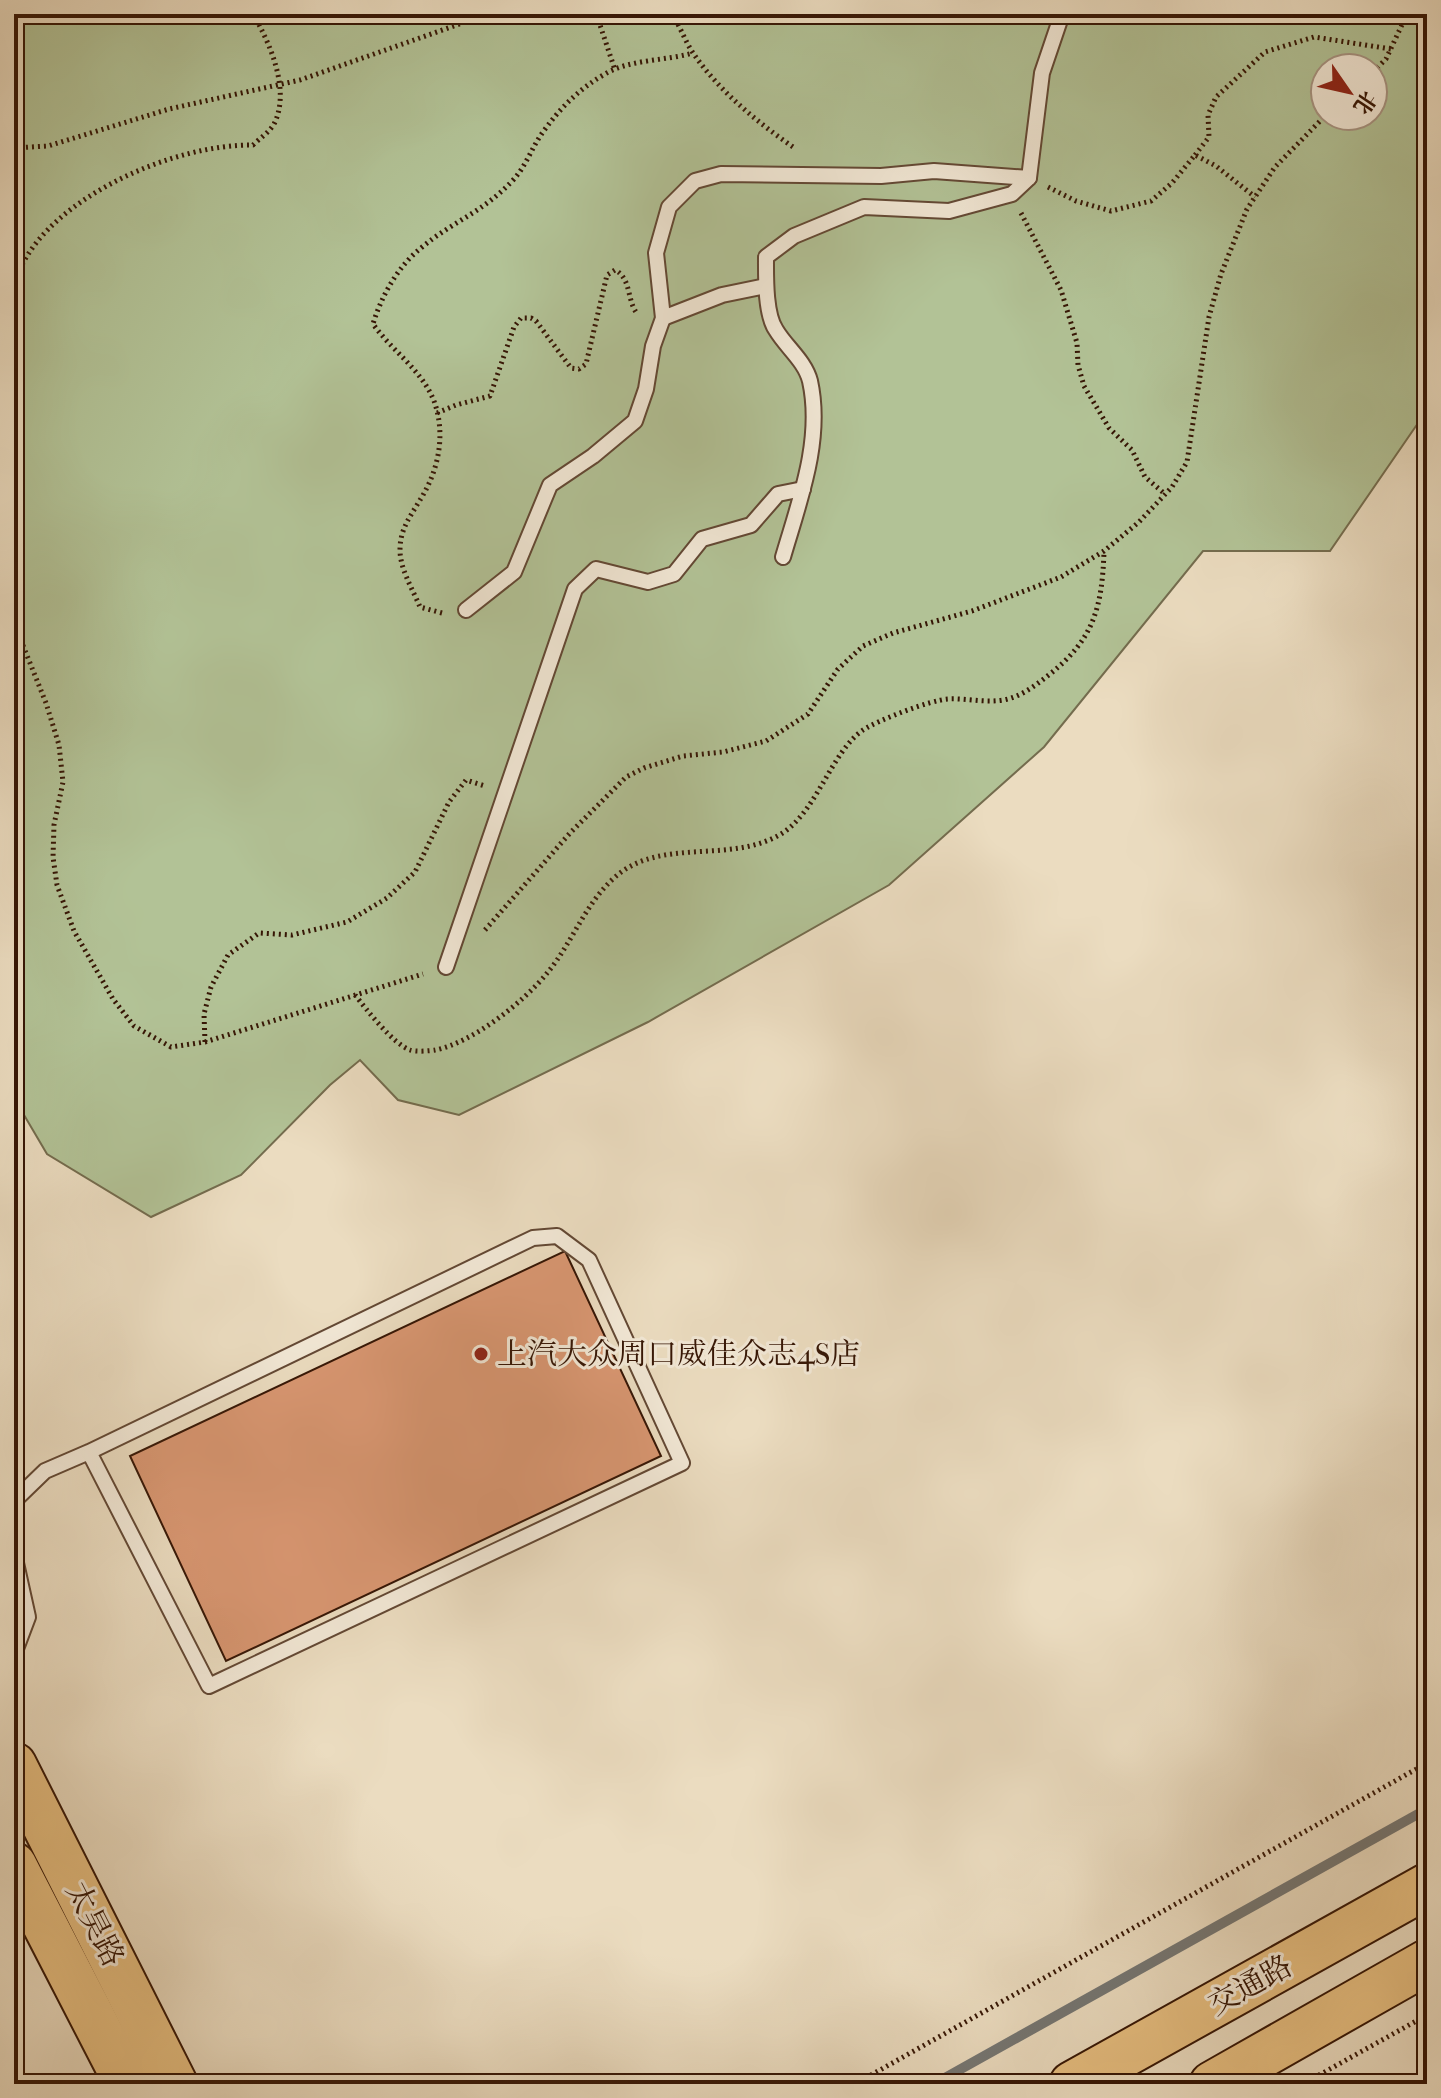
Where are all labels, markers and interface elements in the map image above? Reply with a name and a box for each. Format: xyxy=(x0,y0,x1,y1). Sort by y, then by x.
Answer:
north arrow xyxy=(1309,52,1389,132)
text: 北 xyxy=(1348,86,1382,119)
place label: 上汽大众周口威佳众志4S店 xyxy=(497,1337,860,1372)
marker: 上汽大众周口威佳众志4S店 xyxy=(472,1345,490,1363)
street label: 太昊路 xyxy=(59,1876,131,1972)
street label: 交通路 xyxy=(1202,1948,1298,2023)

